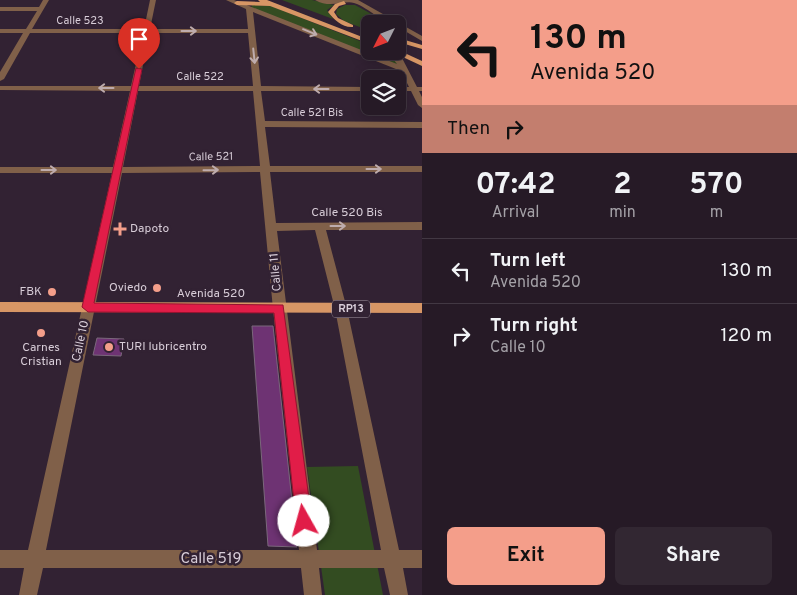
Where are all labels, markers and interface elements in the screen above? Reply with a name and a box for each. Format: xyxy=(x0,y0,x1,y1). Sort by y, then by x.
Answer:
street label: Calle 523 xyxy=(56,14,104,28)
north arrow xyxy=(361,15,406,60)
map controls xyxy=(361,15,406,115)
text: 130 m xyxy=(530,17,627,61)
pin xyxy=(118,18,160,69)
icon: left xyxy=(447,20,512,85)
icon: arrive xyxy=(125,25,153,53)
one-way arrow xyxy=(180,26,196,36)
one-way arrow xyxy=(303,29,318,38)
one-way arrow xyxy=(249,48,259,64)
text: Avenida 520 xyxy=(530,60,655,87)
street label: Calle 522 xyxy=(176,70,224,84)
button: layers xyxy=(361,70,406,115)
one-way arrow xyxy=(99,83,115,93)
one-way arrow xyxy=(314,84,330,94)
street label: Calle 521 Bis xyxy=(281,106,343,120)
icon: right xyxy=(500,115,528,143)
text: Then xyxy=(447,117,490,141)
street label: Calle 521 xyxy=(188,150,234,164)
one-way arrow xyxy=(365,164,381,174)
one-way arrow xyxy=(40,165,56,175)
one-way arrow xyxy=(202,165,219,175)
text: 07:42 xyxy=(475,167,556,204)
text: 2 xyxy=(613,167,632,204)
text: 570 xyxy=(689,167,744,204)
text: Arrival xyxy=(492,203,539,223)
text: min xyxy=(609,203,636,223)
text: m xyxy=(710,203,723,223)
street label: Calle 520 Bis xyxy=(311,205,383,221)
place label: Dapoto xyxy=(130,221,169,237)
one-way arrow xyxy=(330,221,346,231)
marker: Dapoto xyxy=(114,223,126,235)
text: Turn left xyxy=(490,249,566,273)
street label: Calle 11 xyxy=(266,252,286,292)
icon: left xyxy=(447,257,475,285)
text: 130 m xyxy=(721,259,772,283)
text: Avenida 520 xyxy=(490,273,581,293)
place label: Oviedo xyxy=(109,280,147,296)
marker: Oviedo xyxy=(151,282,163,294)
place label: FBK xyxy=(20,284,42,300)
marker: FBK xyxy=(46,286,58,298)
street label: Avenida 520 xyxy=(177,286,245,302)
road number: RP13 xyxy=(332,300,370,318)
text: Turn right xyxy=(490,314,578,338)
street label: Calle 10 xyxy=(69,319,93,363)
icon: right xyxy=(447,322,475,350)
text: 120 m xyxy=(721,324,772,348)
marker: Carnes Cristian xyxy=(35,327,47,339)
text: Calle 10 xyxy=(490,338,546,358)
place label: TURI lubricentro xyxy=(119,339,207,355)
place label: Carnes Cristian xyxy=(20,340,62,370)
marker: TURI lubricentro xyxy=(103,341,115,353)
position arrow xyxy=(277,494,329,546)
button: Exit xyxy=(447,527,605,585)
button: Share xyxy=(615,527,772,585)
street label: Calle 519 xyxy=(181,550,241,569)

